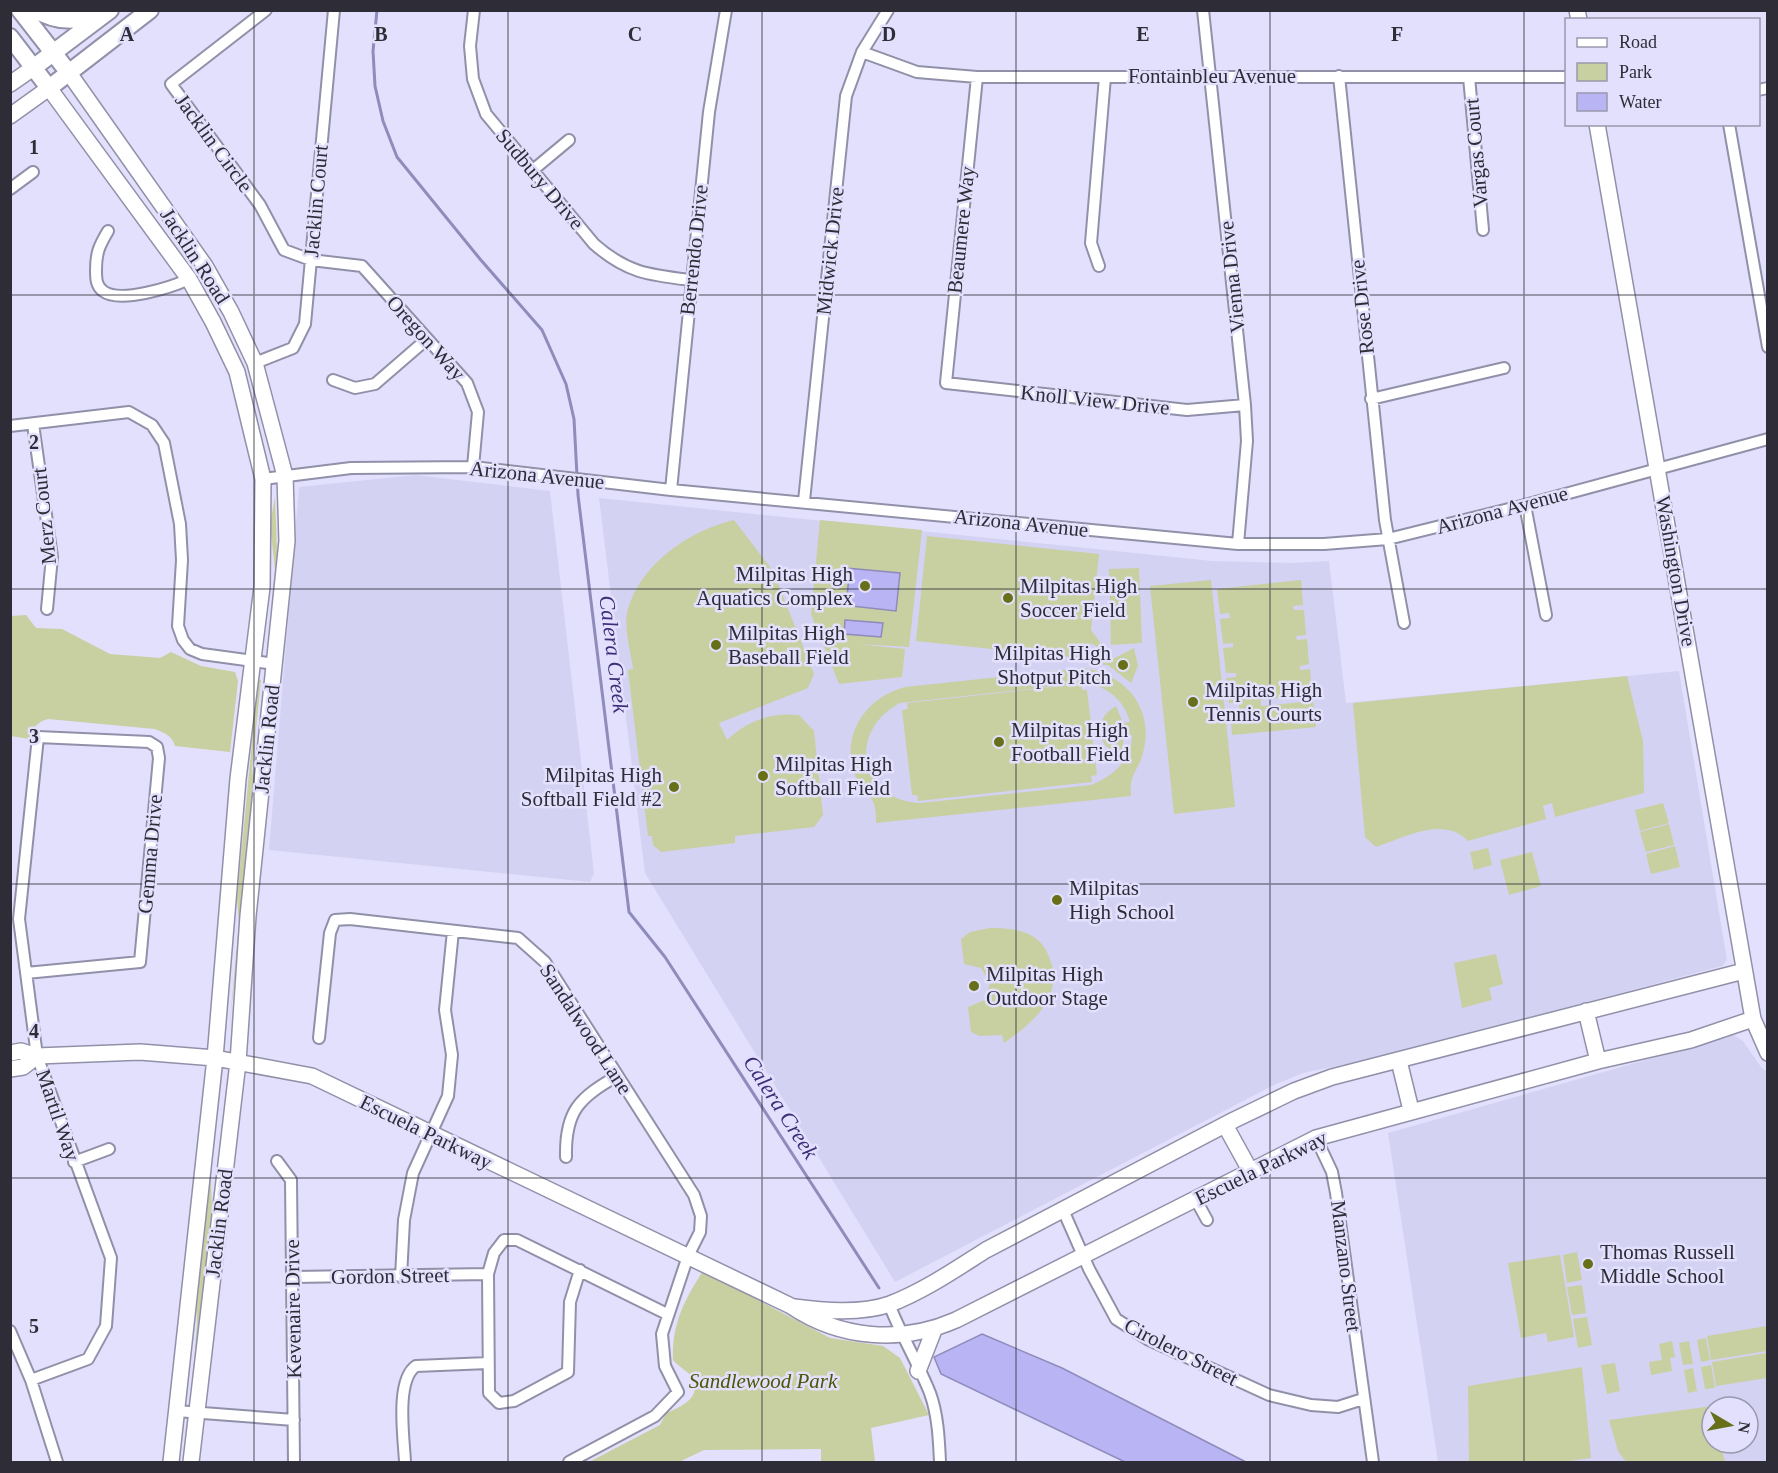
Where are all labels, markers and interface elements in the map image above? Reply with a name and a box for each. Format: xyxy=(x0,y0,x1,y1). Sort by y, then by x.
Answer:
legend xyxy=(1565,18,1760,126)
text: A xyxy=(120,23,135,45)
text: B xyxy=(374,23,388,45)
text: C xyxy=(628,23,642,45)
text: D xyxy=(882,23,896,45)
text: E xyxy=(1136,23,1150,45)
text: F xyxy=(1391,23,1403,45)
text: Road xyxy=(1619,32,1657,52)
text: Park xyxy=(1619,62,1652,82)
street label: Fontainbleu Avenue xyxy=(1128,64,1296,88)
street label: Jacklin Circle xyxy=(170,89,258,197)
text: Water xyxy=(1619,92,1662,112)
street label: Vargas Court xyxy=(1459,97,1493,209)
street label: Sudbury Drive xyxy=(491,124,589,234)
text: 1 xyxy=(29,136,39,158)
street label: Jacklin Court xyxy=(299,144,333,258)
street label: Beaumere Way xyxy=(942,165,980,295)
street label: Berrendo Drive xyxy=(675,184,713,316)
street label: Midwick Drive xyxy=(811,186,849,316)
street label: Jacklin Road xyxy=(155,204,235,309)
street label: Vienna Drive xyxy=(1214,220,1250,334)
street label: Rose Drive xyxy=(1345,258,1379,356)
street label: Oregon Way xyxy=(382,291,471,386)
street label: Knoll View Drive xyxy=(1019,380,1171,420)
text: 2 xyxy=(29,431,39,453)
street label: Arizona Avenue xyxy=(468,456,606,494)
street label: Merz Court xyxy=(27,466,61,566)
street label: Arizona Avenue xyxy=(1433,481,1571,539)
street label: Washington Drive xyxy=(1651,494,1701,648)
street label: Arizona Avenue xyxy=(952,504,1090,542)
place label: Milpitas High Aquatics Complex xyxy=(696,562,853,610)
place label: Milpitas High Soccer Field xyxy=(1020,574,1138,622)
marker: Milpitas High Aquatics Complex xyxy=(858,579,872,593)
marker: Milpitas High Soccer Field xyxy=(1001,591,1015,605)
water label: Calera Creek xyxy=(594,594,634,715)
place label: Milpitas High Baseball Field xyxy=(728,621,849,669)
marker: Milpitas High Baseball Field xyxy=(709,638,723,652)
place label: Milpitas High Shotput Pitch xyxy=(994,641,1111,689)
marker: Milpitas High Shotput Pitch xyxy=(1116,658,1130,672)
place label: Milpitas High Tennis Courts xyxy=(1205,678,1323,726)
street label: Jacklin Road xyxy=(249,683,285,794)
marker: Milpitas High Tennis Courts xyxy=(1186,695,1200,709)
place label: Milpitas High Football Field xyxy=(1011,718,1130,766)
text: 3 xyxy=(29,725,39,747)
marker: Milpitas High Football Field xyxy=(992,735,1006,749)
place label: Milpitas High Softball Field xyxy=(775,752,893,800)
place label: Milpitas High Softball Field #2 xyxy=(521,763,662,811)
marker: Milpitas High Softball Field xyxy=(756,769,770,783)
marker: Milpitas High Softball Field #2 xyxy=(667,780,681,794)
street label: Gemma Drive xyxy=(133,793,167,915)
place label: Milpitas High School xyxy=(1069,876,1175,924)
marker: Milpitas High School xyxy=(1050,893,1064,907)
street label: Sandalwood Lane xyxy=(535,959,637,1099)
place label: Milpitas High Outdoor Stage xyxy=(986,962,1108,1010)
marker: Milpitas High Outdoor Stage xyxy=(967,979,981,993)
text: 4 xyxy=(29,1020,39,1042)
water label: Calera Creek xyxy=(738,1051,824,1164)
street label: Martil Way xyxy=(31,1066,85,1164)
street label: Escuela Parkway xyxy=(356,1090,496,1175)
street label: Escuela Parkway xyxy=(1191,1125,1331,1210)
street label: Jacklin Road xyxy=(200,1167,238,1279)
street label: Manzano Street xyxy=(1326,1199,1366,1333)
street label: Kevenaire Drive xyxy=(280,1239,306,1379)
place label: Thomas Russell Middle School xyxy=(1600,1240,1735,1288)
marker: Thomas Russell Middle School xyxy=(1581,1257,1595,1271)
street label: Gordon Street xyxy=(331,1263,450,1289)
street label: Cirolero Street xyxy=(1120,1313,1242,1391)
text: 5 xyxy=(29,1315,39,1337)
park label: Sandlewood Park xyxy=(689,1369,838,1393)
north arrow xyxy=(1700,1395,1760,1455)
text: N xyxy=(1735,1420,1754,1435)

